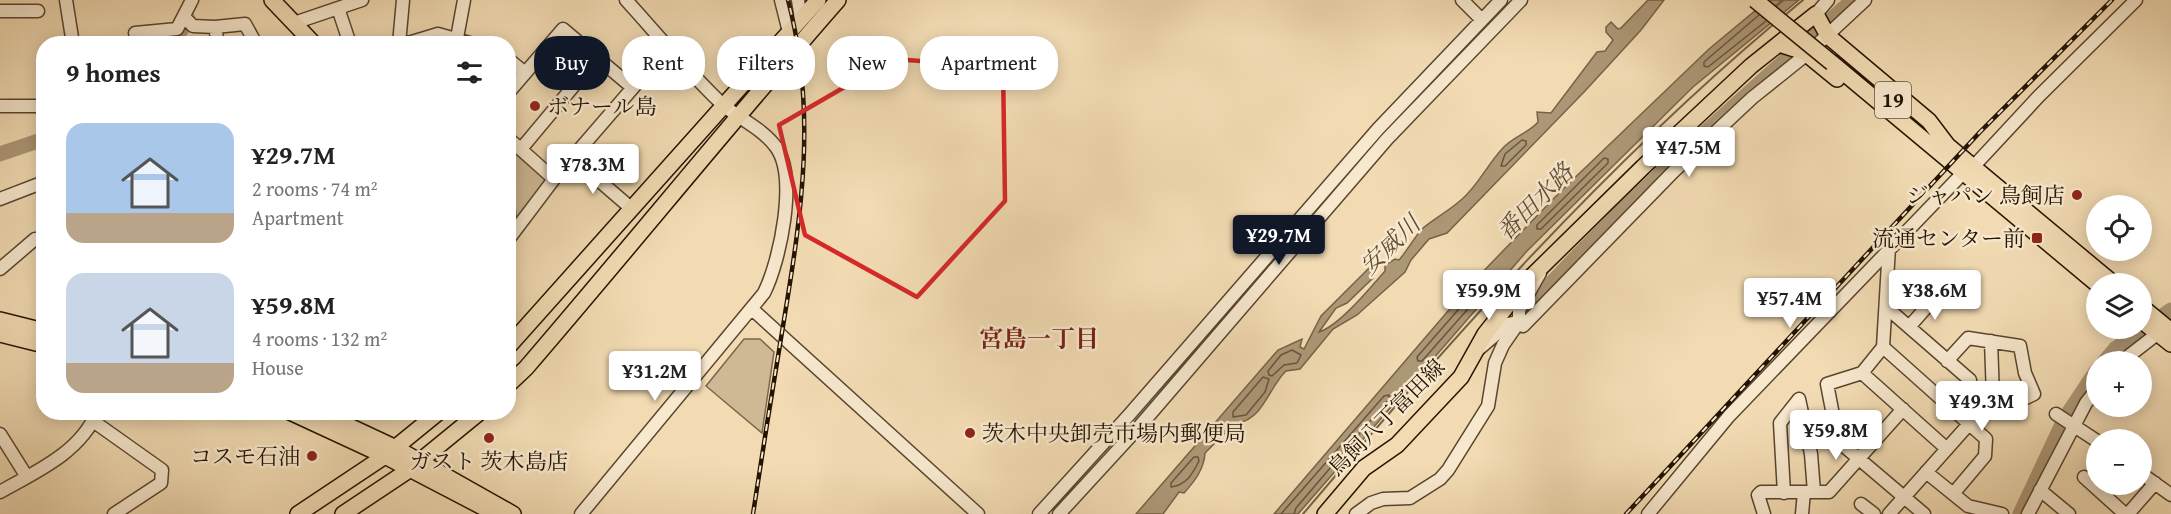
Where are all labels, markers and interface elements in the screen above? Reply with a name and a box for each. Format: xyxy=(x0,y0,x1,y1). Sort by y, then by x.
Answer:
chip: Buy xyxy=(534,36,610,90)
chip: Rent xyxy=(622,36,705,90)
chip: Filters xyxy=(717,36,815,90)
chip: New xyxy=(827,36,908,90)
chip: Apartment xyxy=(920,36,1058,90)
text: 9 homes xyxy=(66,53,161,92)
icon: filters xyxy=(453,56,486,89)
road number: 19 xyxy=(1875,82,1911,118)
place label: ボナール島 xyxy=(547,90,657,122)
marker: ボナール島 xyxy=(528,99,542,113)
pin: ¥47.5M xyxy=(1640,127,1738,178)
text: ¥47.5M xyxy=(1657,132,1721,161)
text: ¥29.7M xyxy=(252,135,336,174)
pin: ¥78.3M xyxy=(544,144,642,195)
icon: home xyxy=(114,147,186,219)
text: ¥78.3M xyxy=(561,149,625,178)
water label: 番田水路 xyxy=(1488,154,1582,248)
text: 2 rooms · 74 m² xyxy=(252,174,378,203)
place label: ジャパン 鳥飼店 xyxy=(1907,179,2065,211)
marker: ジャパン 鳥飼店 xyxy=(2070,188,2084,202)
map controls xyxy=(2086,195,2152,495)
button: locate xyxy=(2086,195,2152,261)
text: Apartment xyxy=(252,203,344,232)
water label: 安威川 xyxy=(1352,205,1430,282)
pin: ¥29.7M xyxy=(1230,215,1328,266)
text: ¥29.7M xyxy=(1247,220,1311,249)
place label: 流通センター前 xyxy=(1872,222,2025,254)
marker: 流通センター前 xyxy=(2030,231,2044,245)
pin: ¥59.9M xyxy=(1440,270,1538,321)
pin: ¥38.6M xyxy=(1886,270,1984,321)
button: layers xyxy=(2086,273,2152,339)
text: ¥59.9M xyxy=(1457,275,1521,304)
text: ¥38.6M xyxy=(1903,275,1967,304)
pin: ¥57.4M xyxy=(1741,278,1839,329)
text: ¥57.4M xyxy=(1758,283,1822,312)
text: ¥59.8M xyxy=(252,285,336,324)
icon: home xyxy=(114,297,186,369)
district label: 宮島一丁目 xyxy=(979,321,1099,356)
text: 4 rooms · 132 m² xyxy=(252,324,387,353)
pin: ¥31.2M xyxy=(606,351,704,402)
street label: 鳥飼八丁富田線 xyxy=(1320,351,1452,483)
button: + xyxy=(2086,351,2152,417)
text: House xyxy=(252,353,304,382)
text: ¥31.2M xyxy=(623,356,687,385)
pin: ¥49.3M xyxy=(1933,381,2031,432)
text: ¥49.3M xyxy=(1950,386,2014,415)
pin: ¥59.8M xyxy=(1787,410,1885,461)
text: ¥59.8M xyxy=(1804,415,1868,444)
place label: 茨木中央卸売市場内郵便局 xyxy=(982,417,1246,449)
marker: 茨木中央卸売市場内郵便局 xyxy=(963,426,977,440)
button: − xyxy=(2086,429,2152,495)
marker: ガスト 茨木島店 xyxy=(482,431,496,445)
place label: コスモ石油 xyxy=(190,440,300,472)
place label: ガスト 茨木島店 xyxy=(410,445,568,477)
marker: コスモ石油 xyxy=(305,449,319,463)

